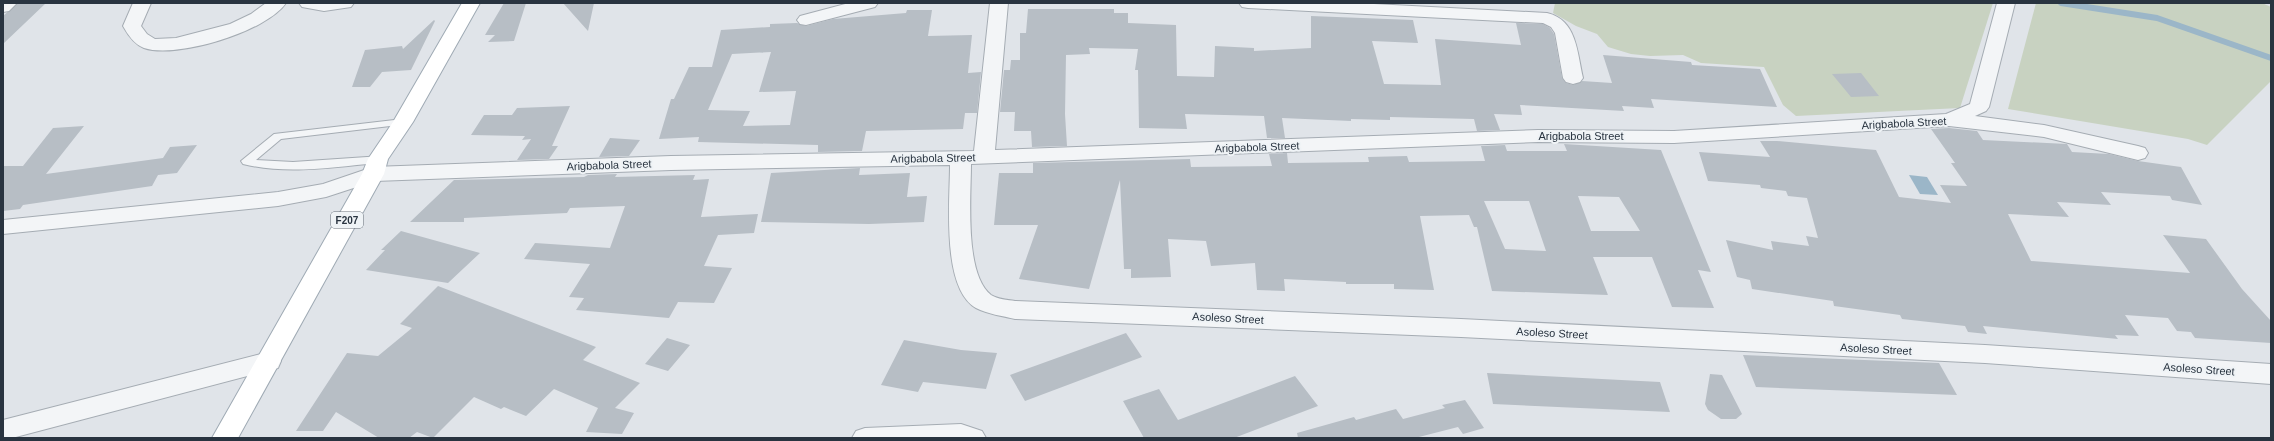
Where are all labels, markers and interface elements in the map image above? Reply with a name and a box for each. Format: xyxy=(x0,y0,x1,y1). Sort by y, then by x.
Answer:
street label: Arigbabola Street xyxy=(1861,115,1947,131)
street label: Arigbabola Street xyxy=(1539,130,1624,142)
street label: Arigbabola Street xyxy=(1214,140,1300,154)
street label: Arigbabola Street xyxy=(890,151,976,165)
street label: Arigbabola Street xyxy=(566,158,652,172)
road number: F207 xyxy=(331,212,363,228)
street label: Asoleso Street xyxy=(1192,310,1264,326)
street label: Asoleso Street xyxy=(1516,325,1588,341)
street label: Asoleso Street xyxy=(1840,341,1912,357)
street label: Asoleso Street xyxy=(2163,361,2235,377)

